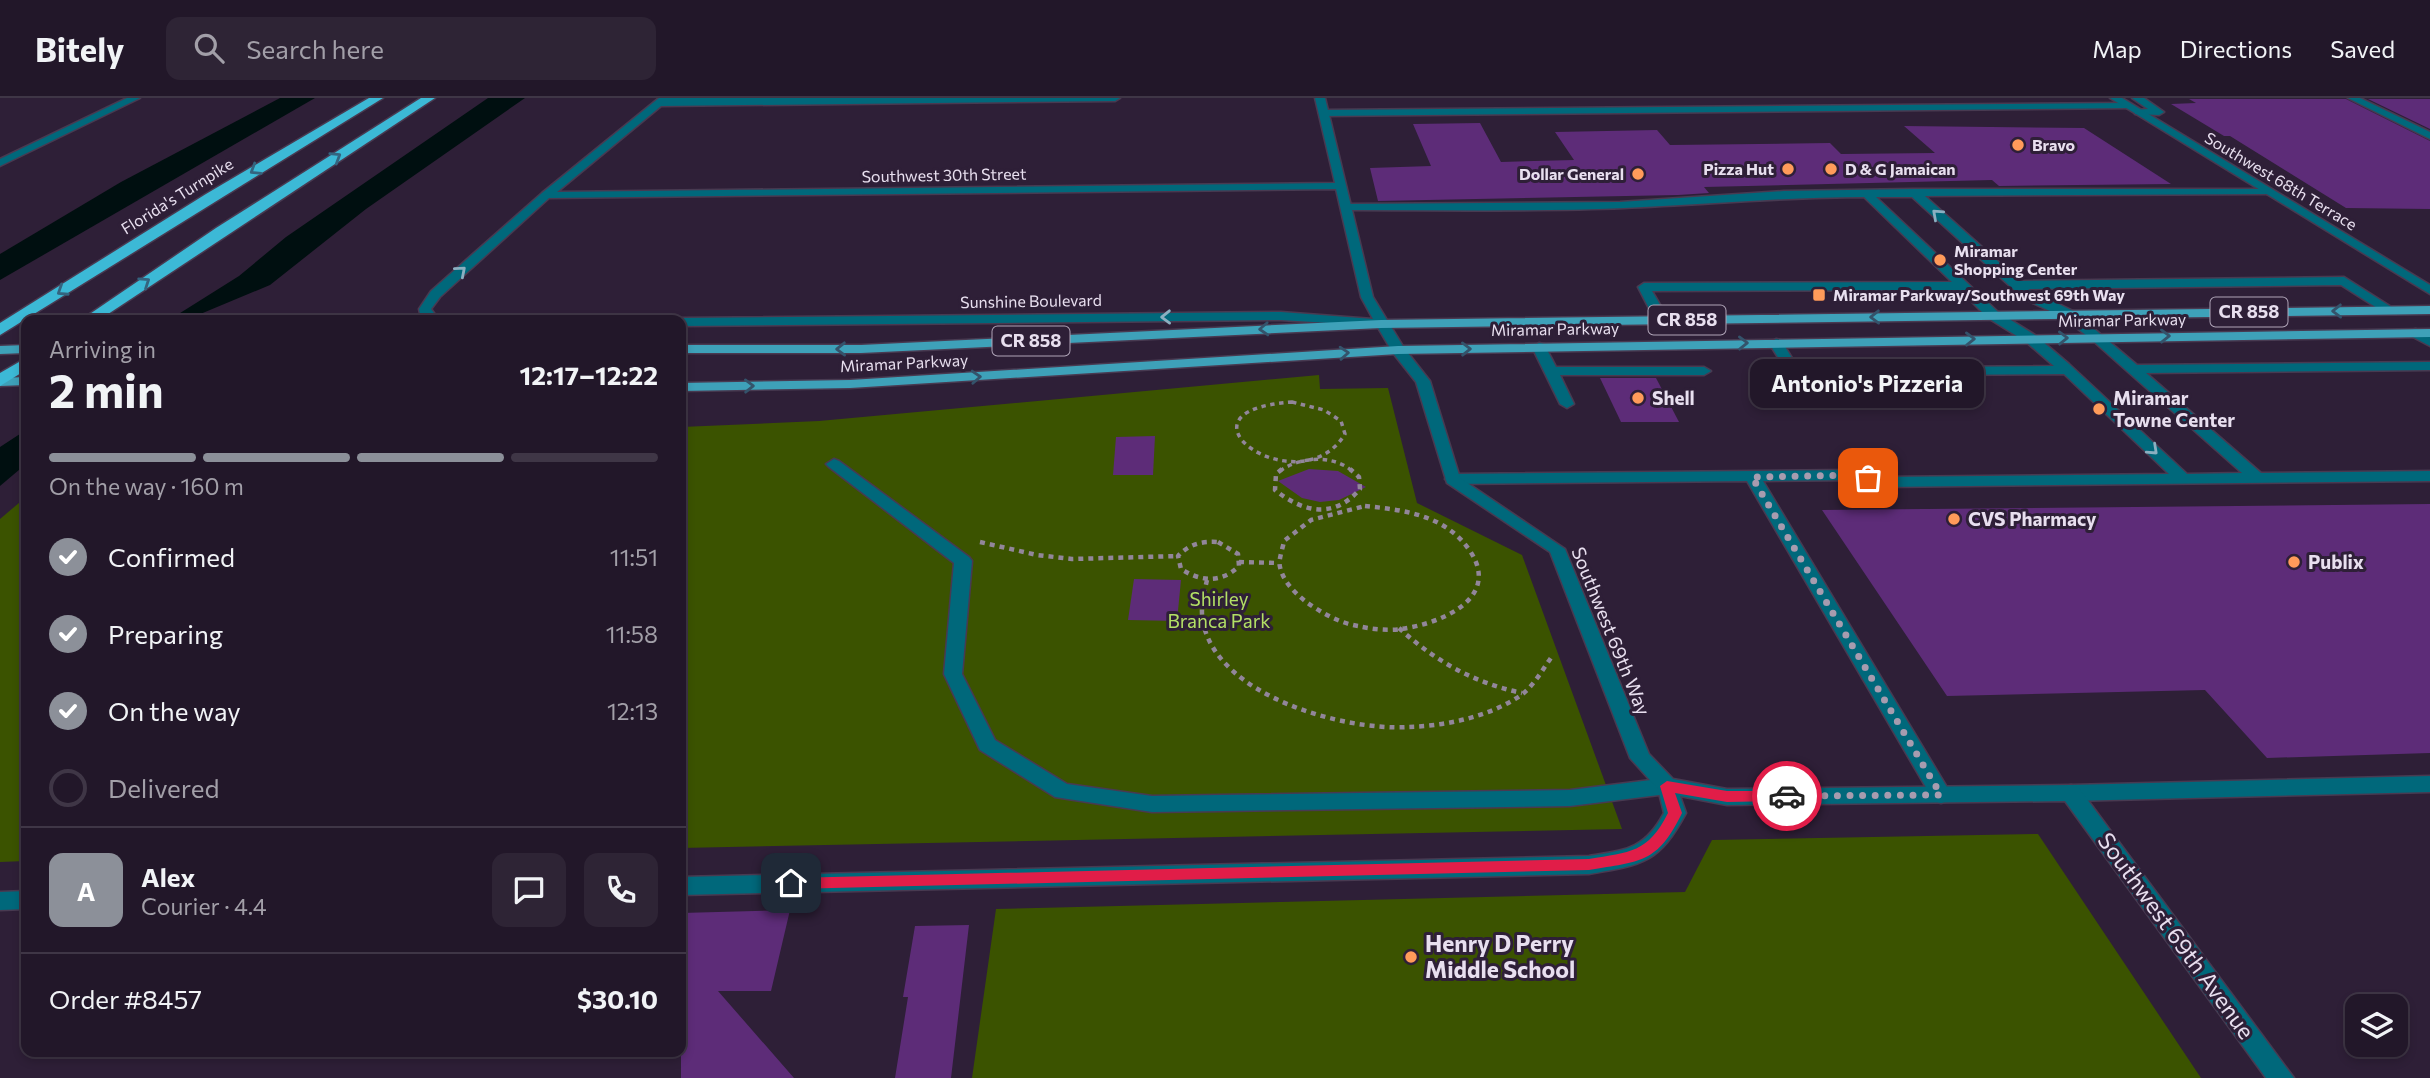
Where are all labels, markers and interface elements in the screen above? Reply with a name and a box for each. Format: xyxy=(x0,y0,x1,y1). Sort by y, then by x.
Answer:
search box xyxy=(166,17,656,80)
text: Bitely xyxy=(35,28,124,69)
icon: search xyxy=(190,29,228,67)
text: Search here xyxy=(246,33,384,64)
text: Map xyxy=(2092,34,2142,63)
text: Directions xyxy=(2180,34,2292,63)
text: Saved xyxy=(2330,34,2395,63)
street label: Southwest 68th Terrace xyxy=(2202,128,2361,234)
place label: Bravo xyxy=(2032,135,2076,154)
marker: Bravo xyxy=(2010,137,2026,153)
one-way arrow xyxy=(328,152,341,165)
street label: Florida's Turnpike xyxy=(117,154,236,238)
place label: Pizza Hut xyxy=(1703,159,1774,178)
place label: D & G Jamaican xyxy=(1845,159,1956,178)
marker: Pizza Hut xyxy=(1780,161,1796,177)
marker: D & G Jamaican xyxy=(1823,161,1839,177)
one-way arrow xyxy=(250,162,263,175)
street label: Southwest 30th Street xyxy=(861,164,1027,185)
place label: Dollar General xyxy=(1519,164,1624,183)
marker: Dollar General xyxy=(1630,166,1646,182)
one-way arrow xyxy=(1932,210,1945,222)
place label: Miramar Shopping Center xyxy=(1954,241,2078,278)
marker: Miramar Shopping Center xyxy=(1932,252,1948,268)
one-way arrow xyxy=(452,267,465,279)
one-way arrow xyxy=(138,277,151,290)
one-way arrow xyxy=(57,282,70,295)
place label: Miramar Parkway/Southwest 69th Way xyxy=(1833,285,2125,304)
marker: Miramar Parkway/Southwest 69th Way xyxy=(1811,287,1827,303)
street label: Sunshine Boulevard xyxy=(960,290,1102,311)
road number: CR 858 xyxy=(2210,298,2288,327)
one-way arrow xyxy=(2332,303,2342,319)
road number: CR 858 xyxy=(1648,306,1726,334)
one-way arrow xyxy=(1160,309,1171,325)
one-way arrow xyxy=(1870,309,1880,325)
street label: Miramar Parkway xyxy=(2058,309,2186,330)
street label: Miramar Parkway xyxy=(1491,318,1619,339)
one-way arrow xyxy=(1258,322,1269,337)
road number: CR 858 xyxy=(992,327,1070,356)
one-way arrow xyxy=(2160,329,2171,344)
one-way arrow xyxy=(2059,330,2069,346)
one-way arrow xyxy=(1965,332,1976,347)
text: Arriving in xyxy=(49,335,156,363)
one-way arrow xyxy=(1737,336,1748,351)
one-way arrow xyxy=(835,341,846,357)
one-way arrow xyxy=(1461,341,1472,356)
one-way arrow xyxy=(1339,346,1350,361)
street label: Miramar Parkway xyxy=(839,350,969,375)
text: 12:17–12:22 xyxy=(520,359,658,390)
callout: Antonio's Pizzeria xyxy=(1751,359,1985,408)
text: 2 min xyxy=(49,361,164,417)
text: Antonio's Pizzeria xyxy=(1771,369,1963,397)
one-way arrow xyxy=(971,370,982,385)
one-way arrow xyxy=(744,378,755,394)
place label: Shell xyxy=(1652,386,1695,409)
place label: Miramar Towne Center xyxy=(2113,386,2235,431)
marker: Shell xyxy=(1630,390,1646,406)
marker: Miramar Towne Center xyxy=(2091,401,2107,417)
one-way arrow xyxy=(2145,442,2158,455)
pin xyxy=(1838,448,1898,508)
icon: bag xyxy=(1849,459,1887,497)
text: On the way · 160 m xyxy=(49,472,244,500)
place label: CVS Pharmacy xyxy=(1968,507,2097,530)
marker: CVS Pharmacy xyxy=(1946,511,1962,527)
icon: check xyxy=(49,538,87,576)
text: Confirmed xyxy=(108,541,235,572)
text: 11:51 xyxy=(610,543,658,571)
street label: Southwest 69th Way xyxy=(1567,543,1656,719)
place label: Publix xyxy=(2308,550,2364,573)
marker: Publix xyxy=(2286,554,2302,570)
park label: Shirley Branca Park xyxy=(1167,587,1271,632)
icon: check xyxy=(49,615,87,653)
text: Preparing xyxy=(108,618,223,649)
text: 11:58 xyxy=(606,620,658,648)
icon: check xyxy=(49,692,87,730)
text: On the way xyxy=(108,695,241,726)
text: 12:13 xyxy=(607,697,658,725)
courier xyxy=(1752,761,1822,831)
text: Delivered xyxy=(108,772,219,803)
icon: car xyxy=(1768,777,1806,815)
street label: Southwest 69th Avenue xyxy=(2093,827,2261,1044)
button: chat xyxy=(492,853,566,927)
button: phone xyxy=(584,853,658,927)
pin xyxy=(761,853,821,913)
text: Alex xyxy=(141,861,195,892)
icon: home xyxy=(772,864,810,902)
text: A xyxy=(77,875,95,906)
text: Courier · 4.4 xyxy=(141,892,267,920)
place label: Henry D Perry Middle School xyxy=(1425,929,1575,983)
marker: Henry D Perry Middle School xyxy=(1403,949,1419,965)
text: Order #8457 xyxy=(49,983,202,1014)
text: $30.10 xyxy=(577,983,658,1014)
map controls xyxy=(2345,994,2408,1057)
button: layers xyxy=(2345,994,2408,1057)

